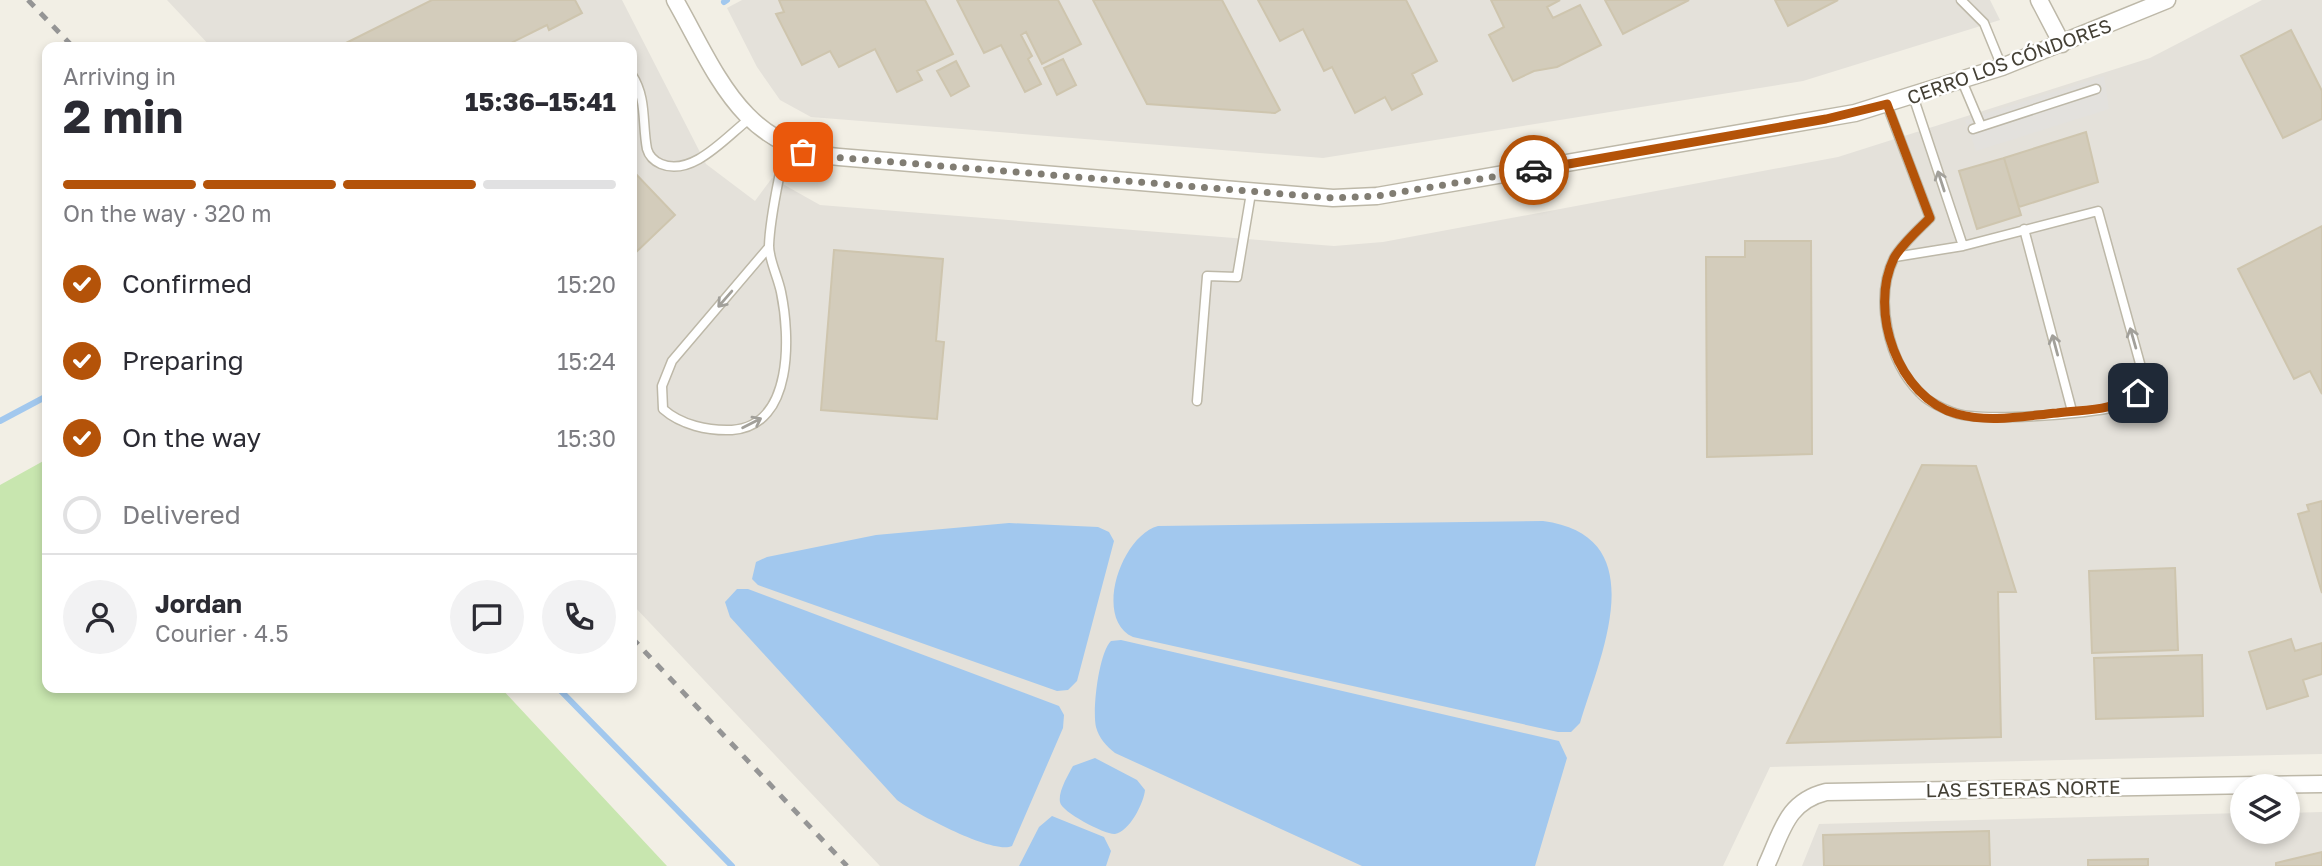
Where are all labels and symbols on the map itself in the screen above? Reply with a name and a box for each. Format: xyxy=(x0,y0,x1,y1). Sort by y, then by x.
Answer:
street label: CERRO LOS CÓNDORES xyxy=(1904,13,2114,109)
pin xyxy=(773,122,833,182)
courier xyxy=(1499,135,1569,205)
one-way arrow xyxy=(1934,170,1947,192)
one-way arrow xyxy=(717,290,733,308)
one-way arrow xyxy=(2126,327,2139,349)
one-way arrow xyxy=(2047,334,2060,356)
pin xyxy=(2108,363,2168,423)
one-way arrow xyxy=(741,415,762,429)
street label: LAS ESTERAS NORTE xyxy=(1925,775,2121,801)

